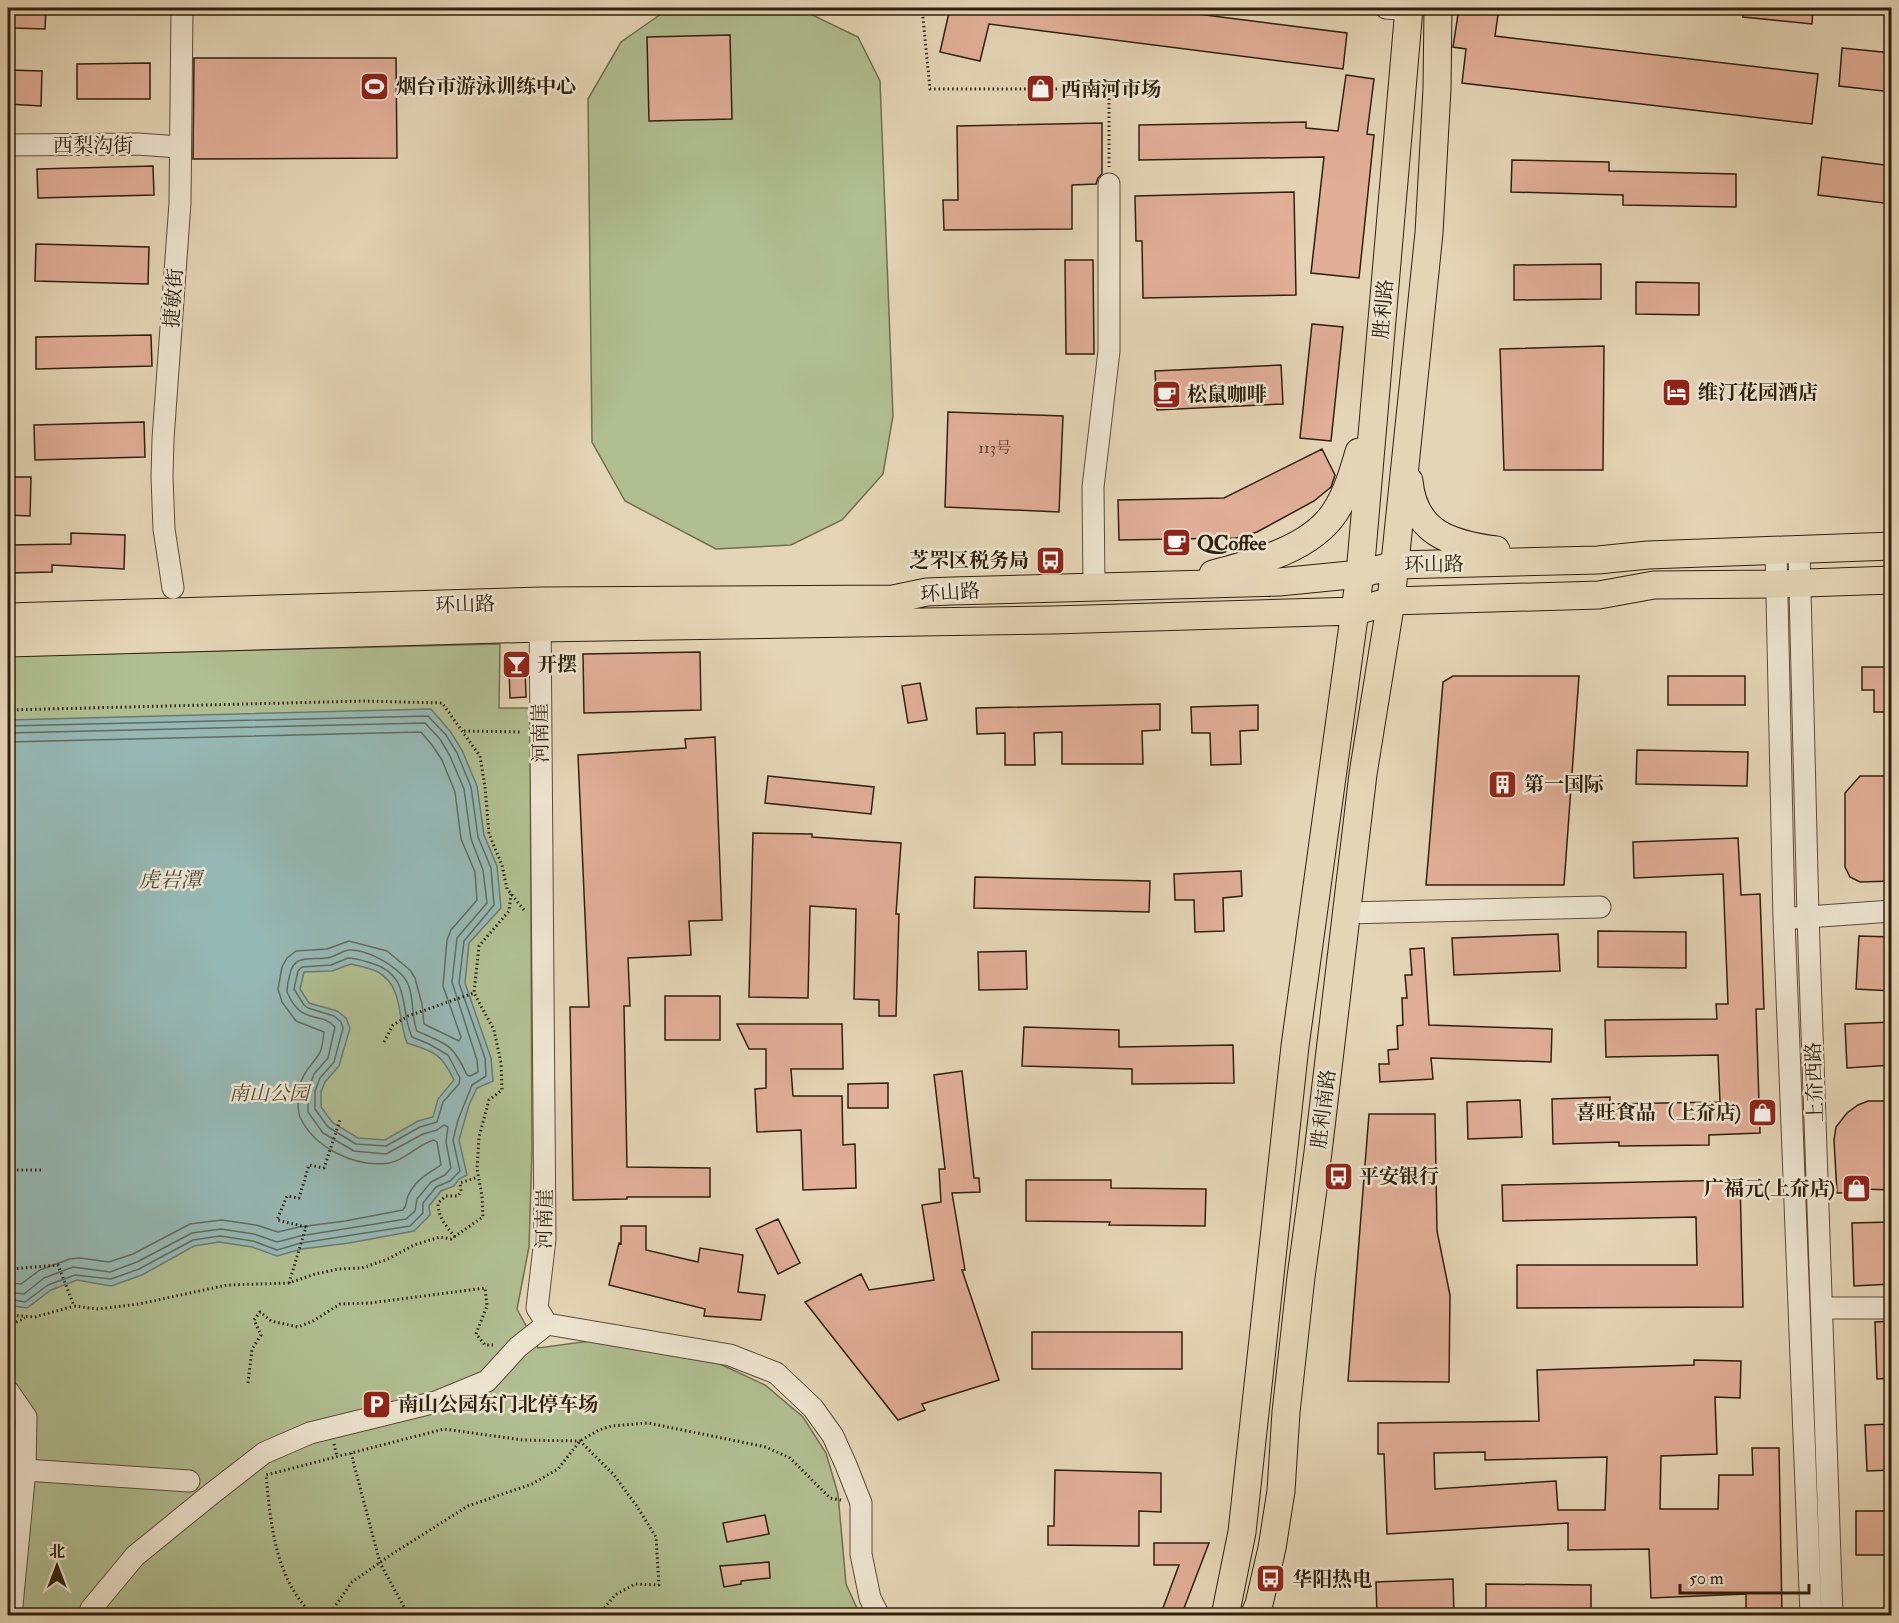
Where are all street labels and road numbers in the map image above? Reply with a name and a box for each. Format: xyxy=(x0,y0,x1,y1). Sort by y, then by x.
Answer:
street label: 西梨沟街 xyxy=(53,133,133,158)
street label: 捷敏街 xyxy=(159,267,188,329)
street label: 胜利路 xyxy=(1368,278,1399,340)
street label: 环山路 xyxy=(1404,551,1464,578)
street label: 环山路 xyxy=(919,578,981,607)
street label: 环山路 xyxy=(435,591,495,618)
street label: 河南崖 xyxy=(527,703,554,763)
street label: 上夼西路 xyxy=(1801,1042,1828,1122)
street label: 胜利南路 xyxy=(1306,1068,1341,1150)
street label: 河南崖 xyxy=(531,1189,558,1249)

